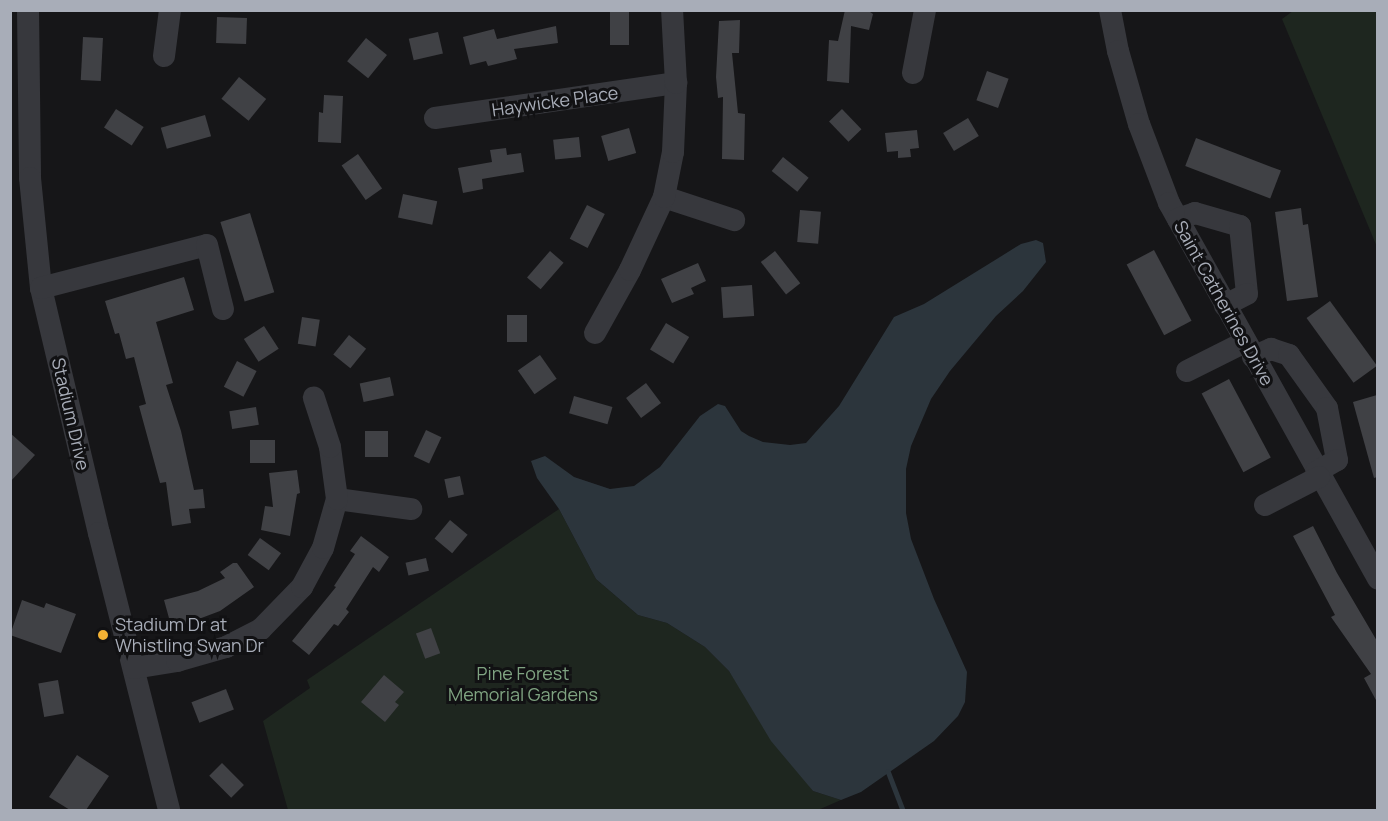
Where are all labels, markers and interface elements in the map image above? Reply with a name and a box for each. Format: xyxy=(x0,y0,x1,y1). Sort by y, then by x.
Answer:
street label: Haywicke Place xyxy=(490,81,620,121)
street label: Saint Catherines Drive xyxy=(1170,217,1278,389)
street label: Stadium Drive xyxy=(48,356,94,472)
place label: Stadium Dr at Whistling Swan Dr xyxy=(115,614,264,656)
marker: Stadium Dr at Whistling Swan Dr xyxy=(96,628,110,642)
park label: Pine Forest Memorial Gardens xyxy=(448,663,598,706)

